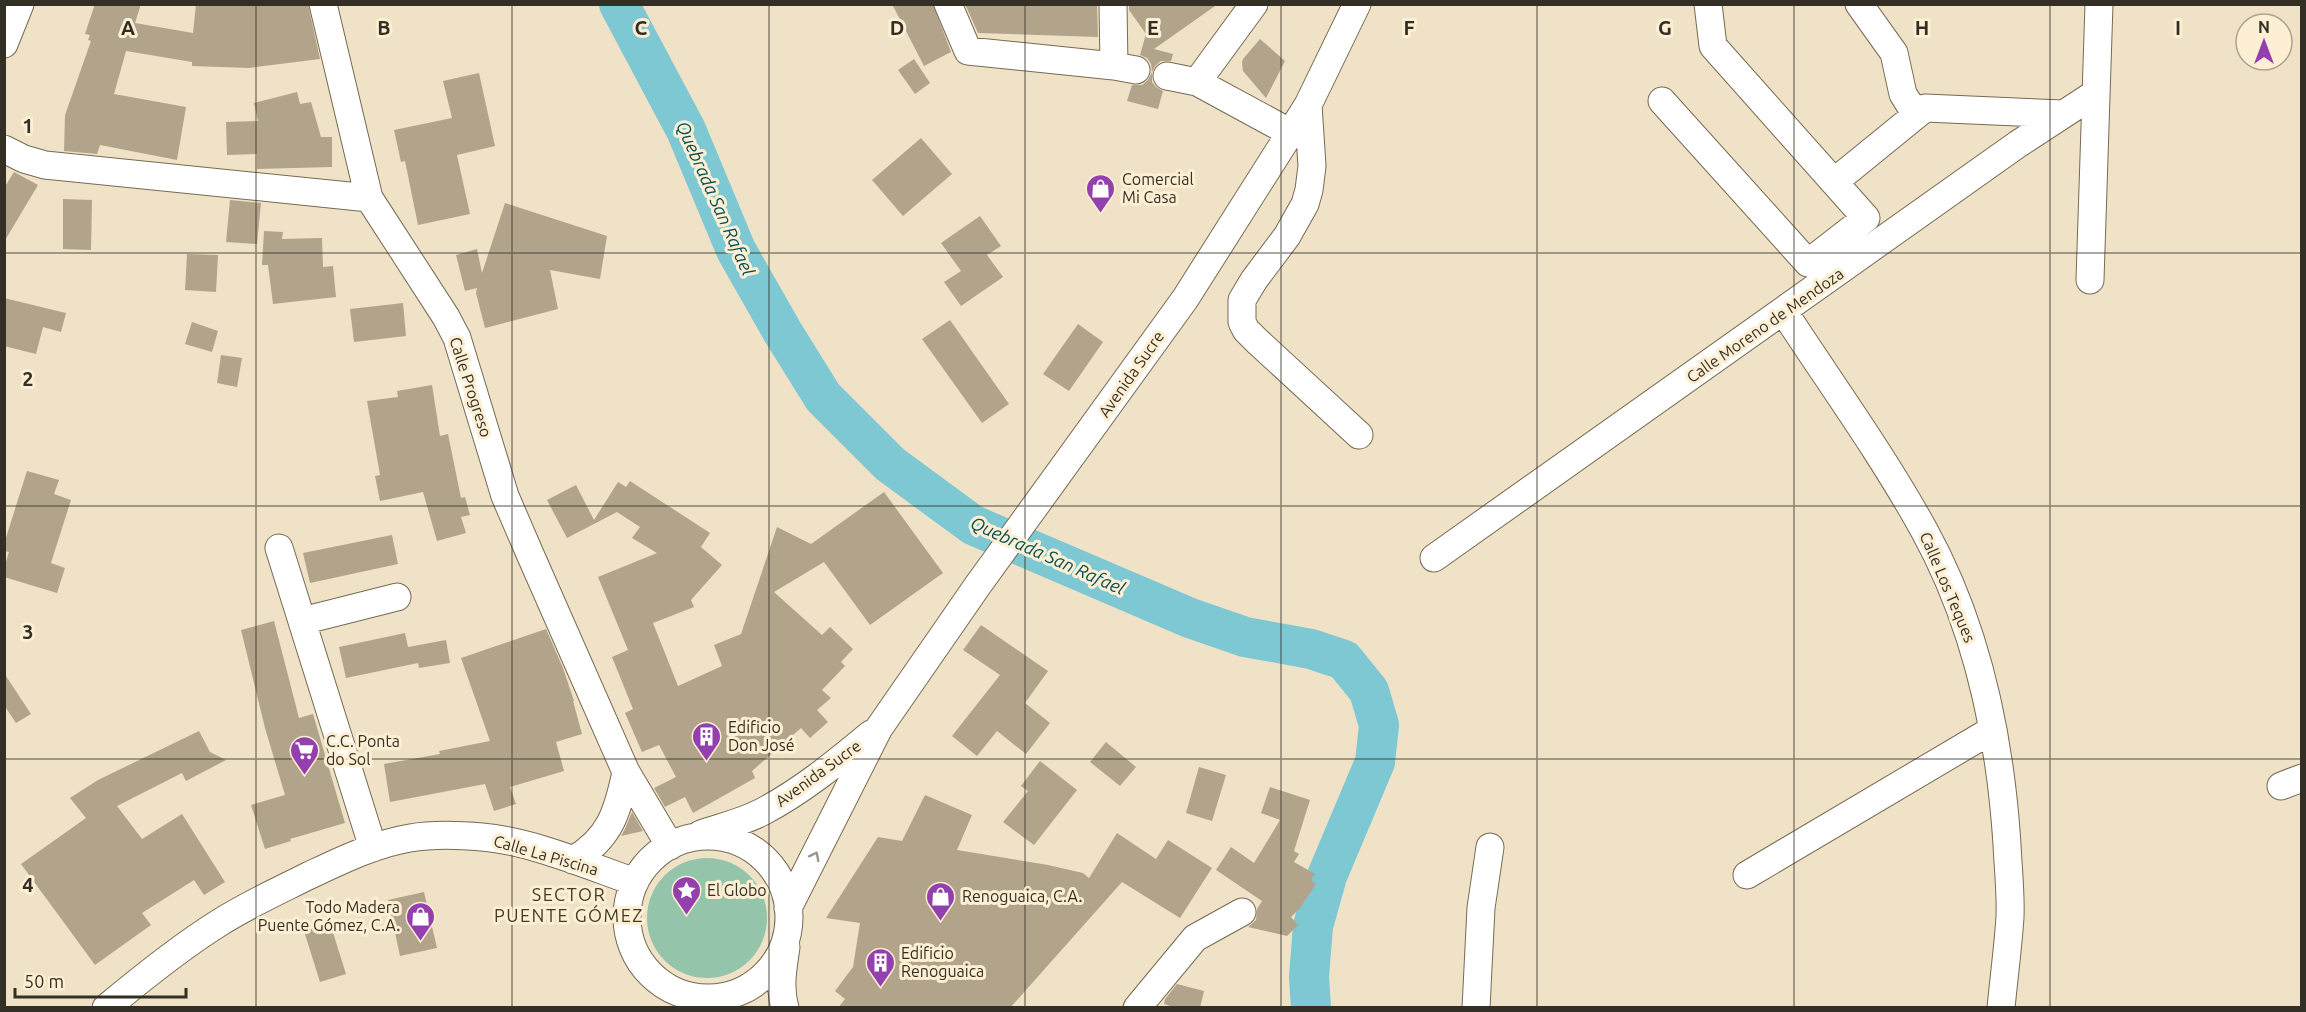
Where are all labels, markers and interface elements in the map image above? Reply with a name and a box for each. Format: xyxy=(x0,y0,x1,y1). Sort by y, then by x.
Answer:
north arrow xyxy=(2234,12,2294,72)
text: A xyxy=(121,16,135,39)
text: B xyxy=(377,16,391,39)
text: C xyxy=(635,16,648,39)
text: D xyxy=(890,16,904,39)
text: E xyxy=(1147,16,1159,39)
text: F xyxy=(1403,16,1415,39)
text: G xyxy=(1658,16,1672,39)
text: H xyxy=(1915,16,1929,39)
text: I xyxy=(2175,16,2181,39)
text: N xyxy=(2258,18,2270,36)
text: 1 xyxy=(22,114,34,137)
water label: Quebrada San Rafael xyxy=(672,118,759,279)
place label: Comercial Mi Casa xyxy=(1122,170,1194,206)
shop icon: Comercial Mi Casa xyxy=(1085,172,1117,214)
street label: Calle Moreno de Mendoza xyxy=(1683,264,1847,386)
street label: Avenida Sucre xyxy=(1095,328,1167,420)
street label: Calle Progreso xyxy=(446,335,496,439)
text: 2 xyxy=(22,367,34,390)
water label: Quebrada San Rafael xyxy=(967,512,1128,599)
street label: Calle Los Teques xyxy=(1917,529,1979,645)
text: 3 xyxy=(22,620,34,643)
place label: Edificio Don José xyxy=(728,718,794,754)
building icon: Edificio Don José xyxy=(691,720,723,762)
place label: C.C. Ponta do Sol xyxy=(326,732,400,768)
supermarket icon: C.C. Ponta do Sol xyxy=(289,734,321,776)
street label: Avenida Sucre xyxy=(772,736,864,810)
street label: Calle La Piscina xyxy=(492,831,600,879)
one-way arrow xyxy=(807,851,819,862)
text: 4 xyxy=(22,873,34,896)
place icon: El Globo xyxy=(670,874,702,916)
shop icon: Renoguaica, C.A. xyxy=(925,880,957,922)
place label: El Globo xyxy=(707,881,767,899)
district label: SECTOR PUENTE GÓMEZ xyxy=(494,884,644,925)
place label: Renoguaica, C.A. xyxy=(962,887,1082,905)
place label: Todo Madera Puente Gómez, C.A. xyxy=(258,898,400,934)
shop icon: Todo Madera Puente Gómez, C.A. xyxy=(405,900,437,942)
place label: Edificio Renoguaica xyxy=(901,944,984,980)
building icon: Edificio Renoguaica xyxy=(864,946,896,988)
scale bar xyxy=(15,961,186,999)
text: 50 m xyxy=(24,971,64,991)

